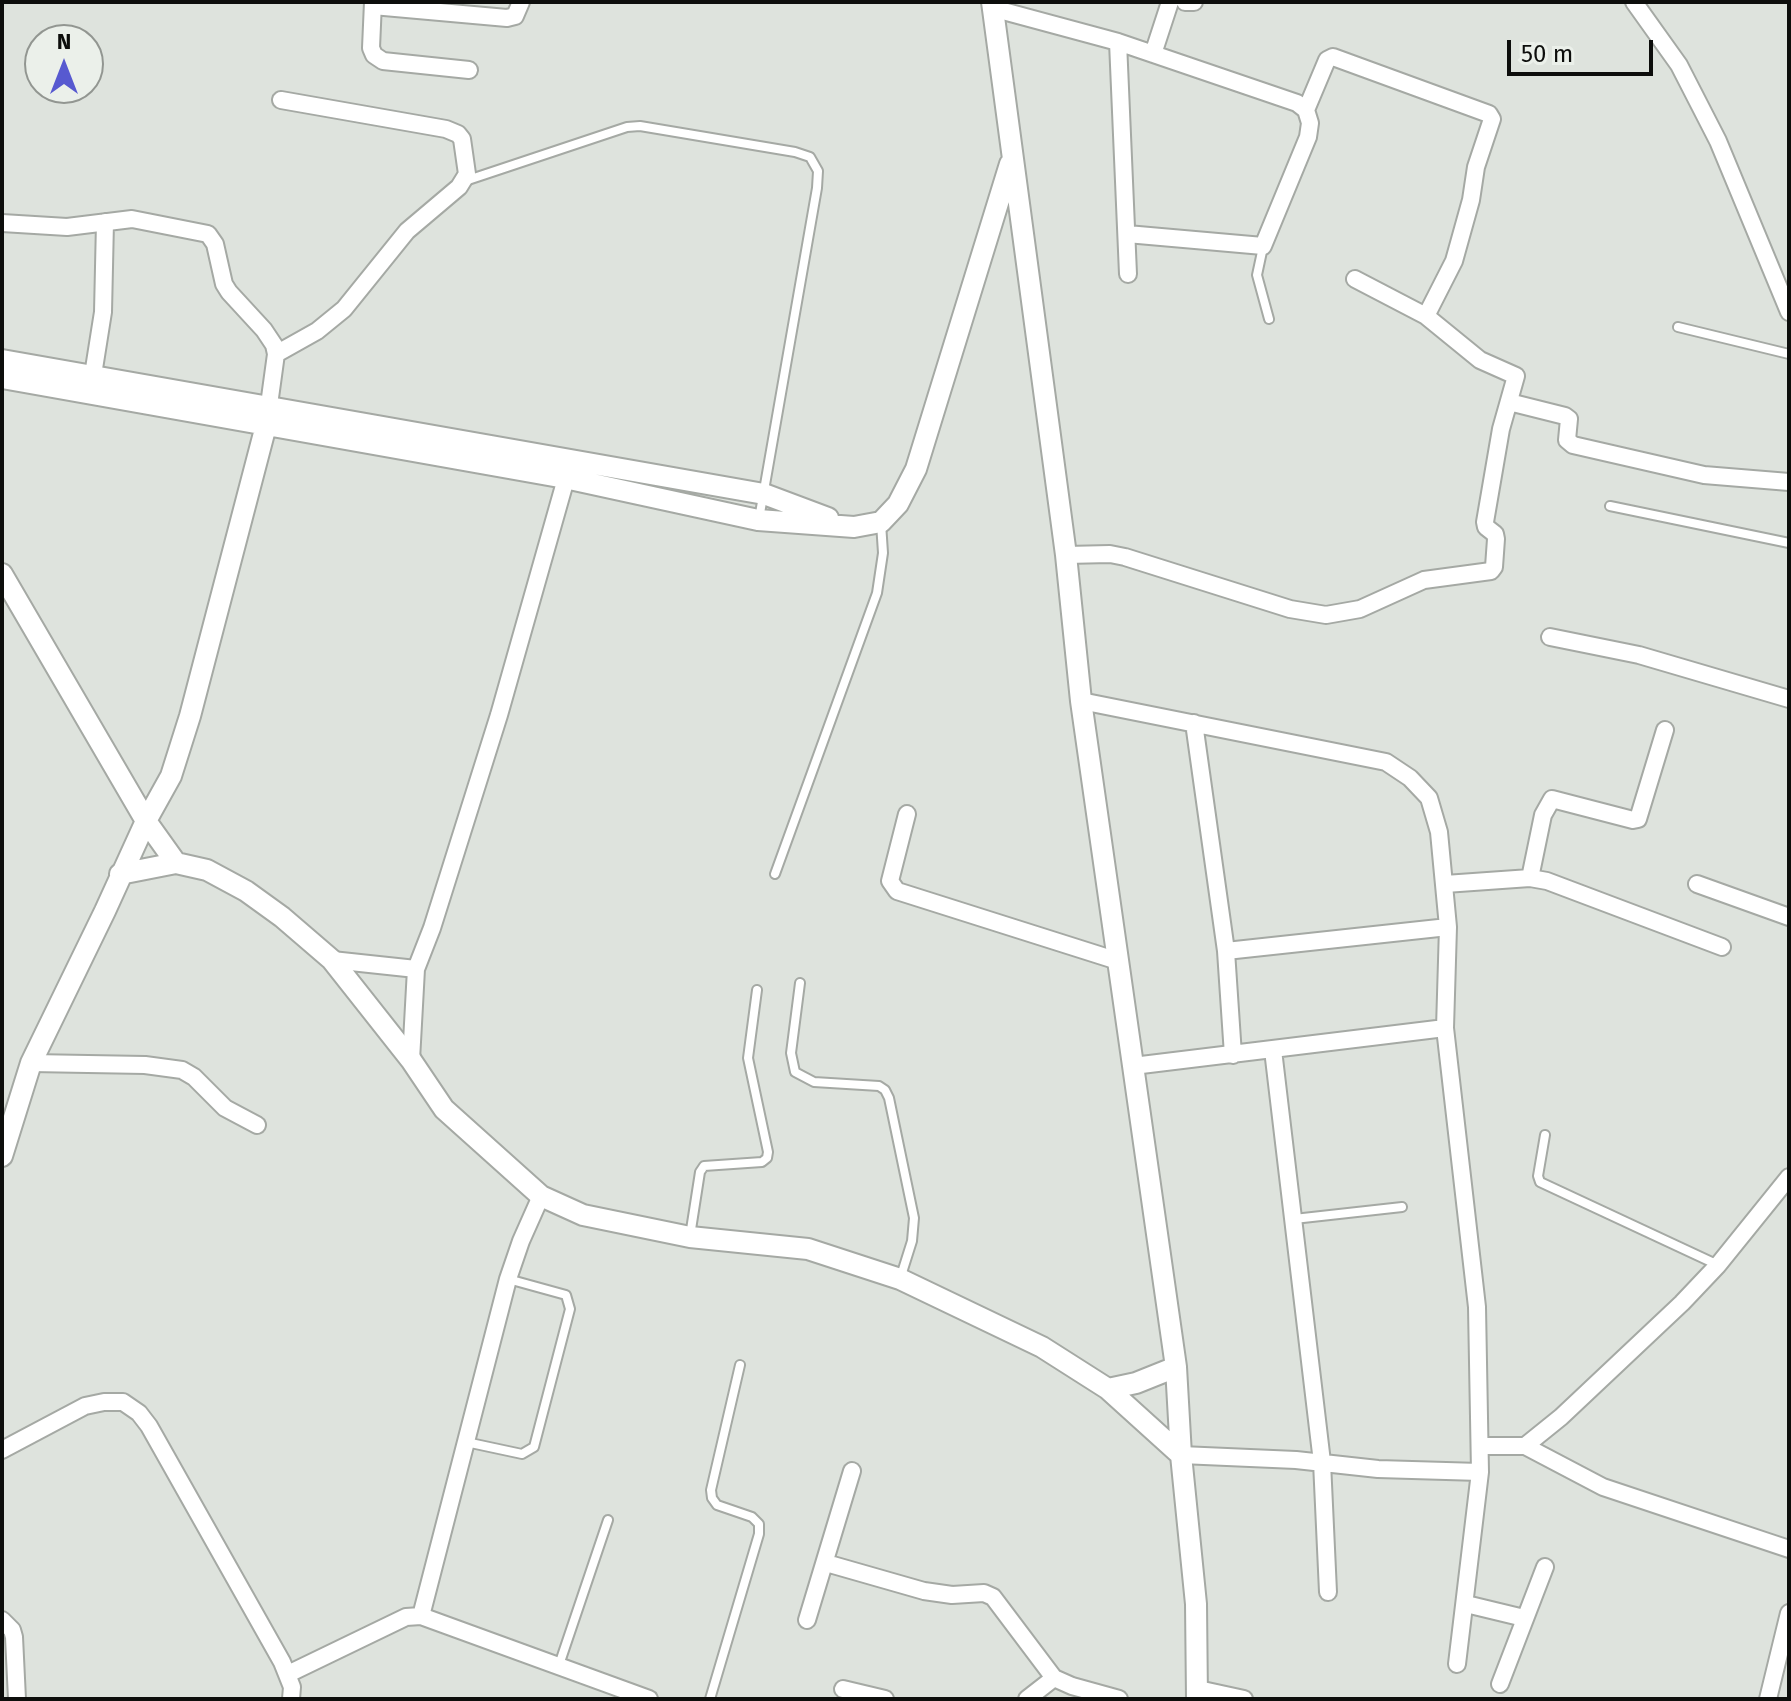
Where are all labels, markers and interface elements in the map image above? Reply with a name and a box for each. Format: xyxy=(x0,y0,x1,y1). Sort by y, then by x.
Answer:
north arrow xyxy=(24,24,104,104)
scale bar xyxy=(1511,24,1657,74)
text: N xyxy=(57,28,71,55)
text: 50 m xyxy=(1521,40,1573,68)

